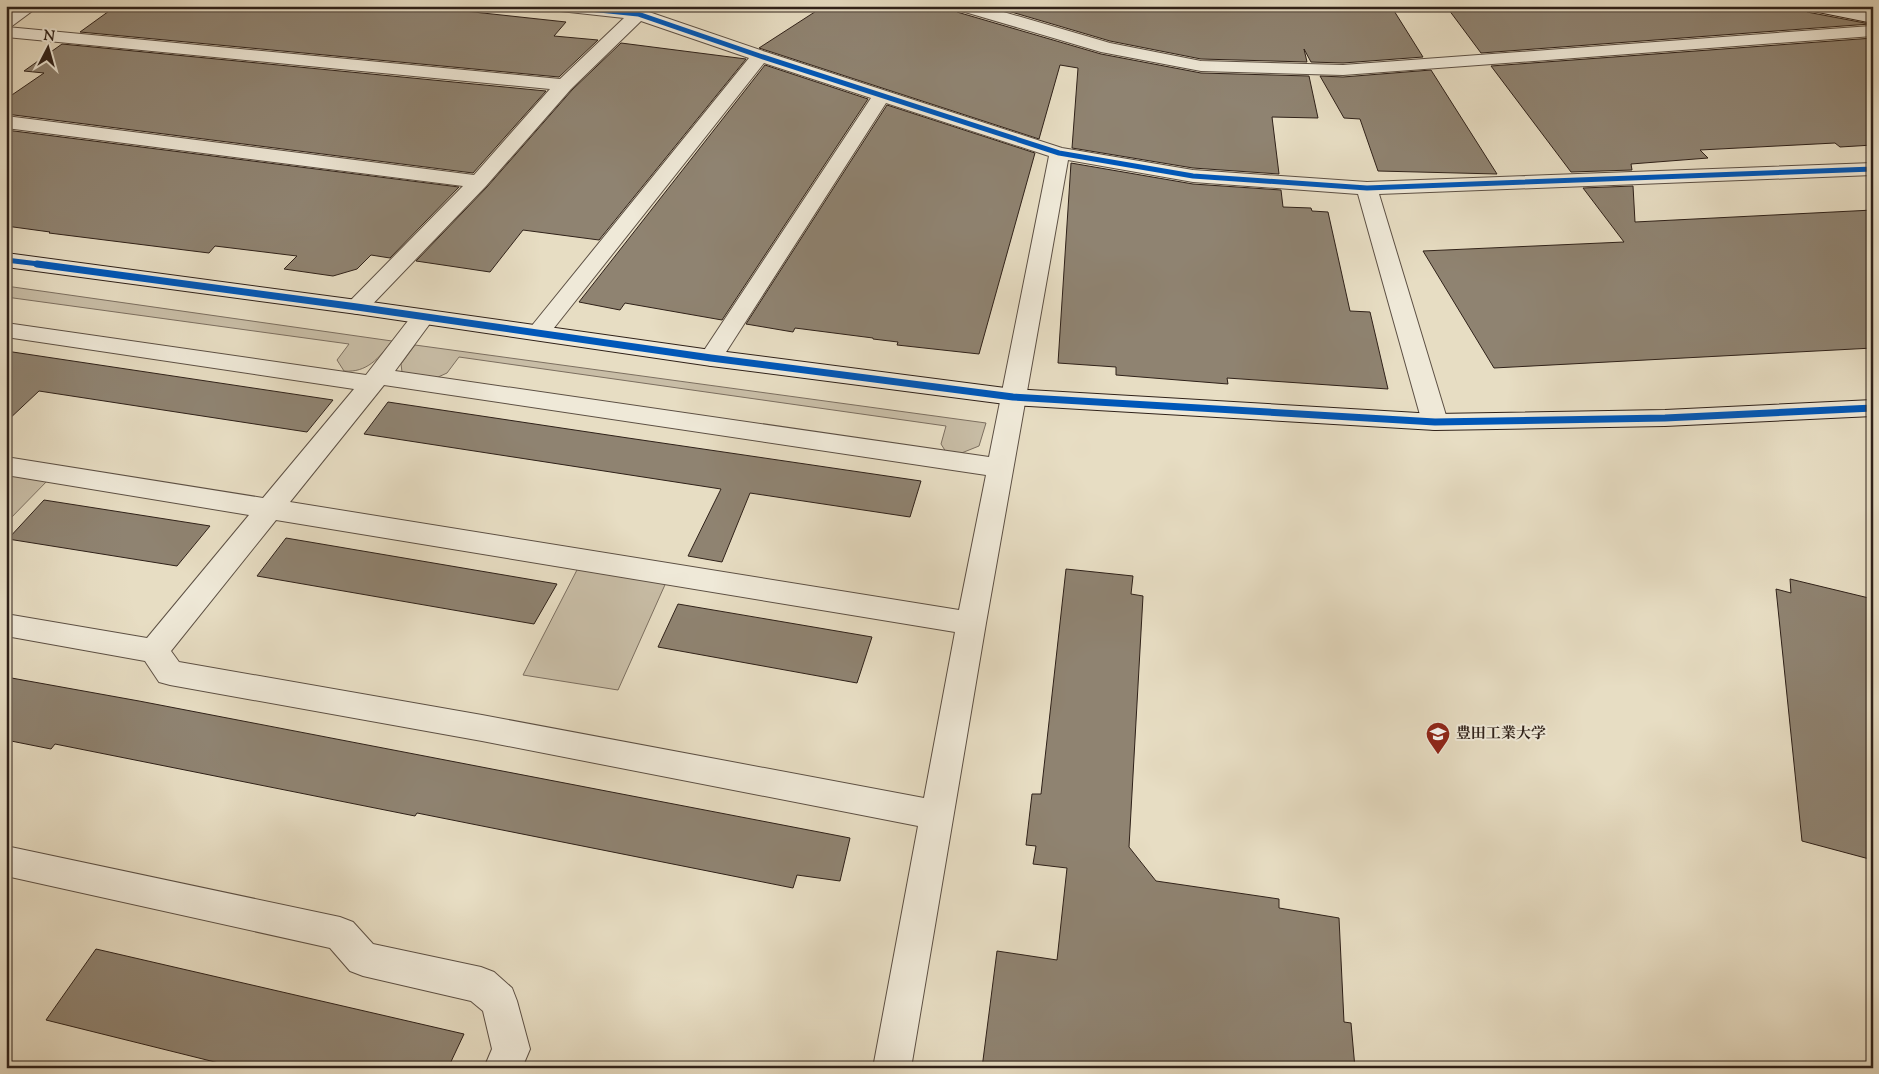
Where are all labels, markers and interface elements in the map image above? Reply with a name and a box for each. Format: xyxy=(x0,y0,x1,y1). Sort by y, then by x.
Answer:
north arrow xyxy=(22,22,72,72)
text: N xyxy=(43,27,56,48)
school or university icon: 豊田工業大学 xyxy=(1425,721,1451,755)
place label: 豊田工業大学 xyxy=(1456,724,1546,745)

